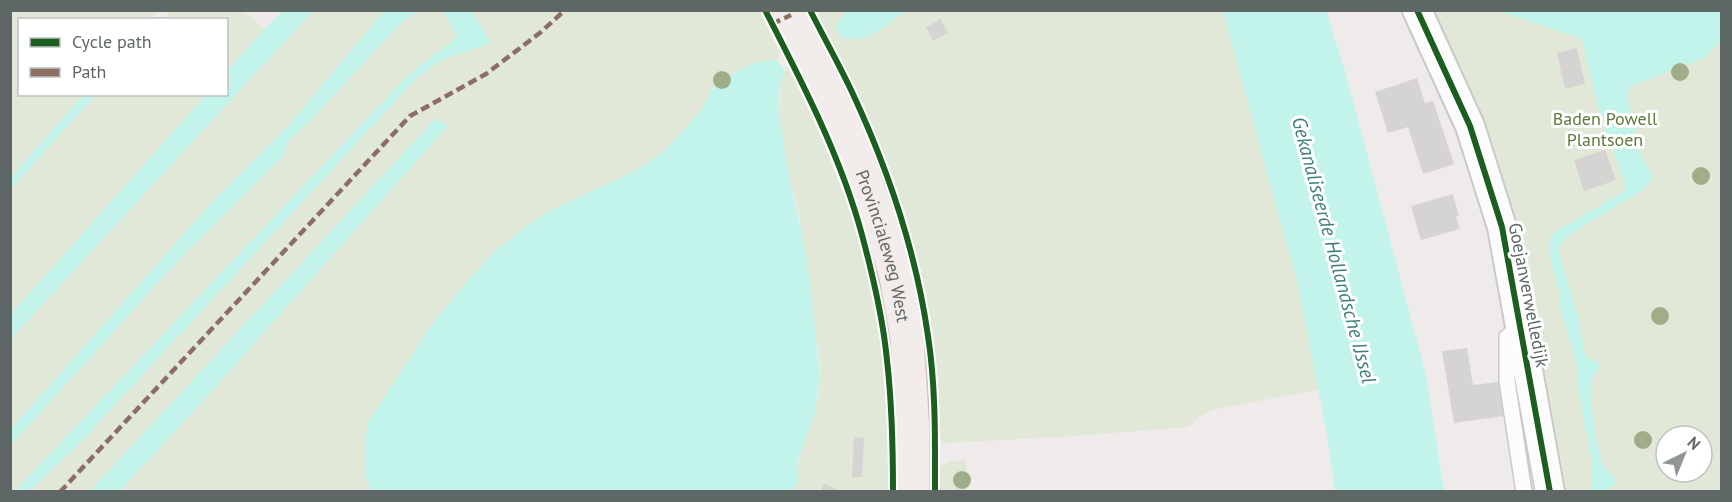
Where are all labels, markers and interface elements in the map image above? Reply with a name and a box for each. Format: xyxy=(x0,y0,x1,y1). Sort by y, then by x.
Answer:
legend xyxy=(18,18,228,96)
text: Cycle path xyxy=(72,30,152,53)
text: Path xyxy=(72,60,106,83)
park label: Baden Powell Plantsoen xyxy=(1553,107,1658,151)
water label: Gekanaliseerde Hollandsche IJssel xyxy=(1286,114,1382,387)
street label: Provincialeweg West xyxy=(851,166,916,324)
street label: Goejanverwelledijk xyxy=(1504,221,1554,370)
north arrow xyxy=(1654,424,1714,484)
text: N xyxy=(1684,432,1705,454)

